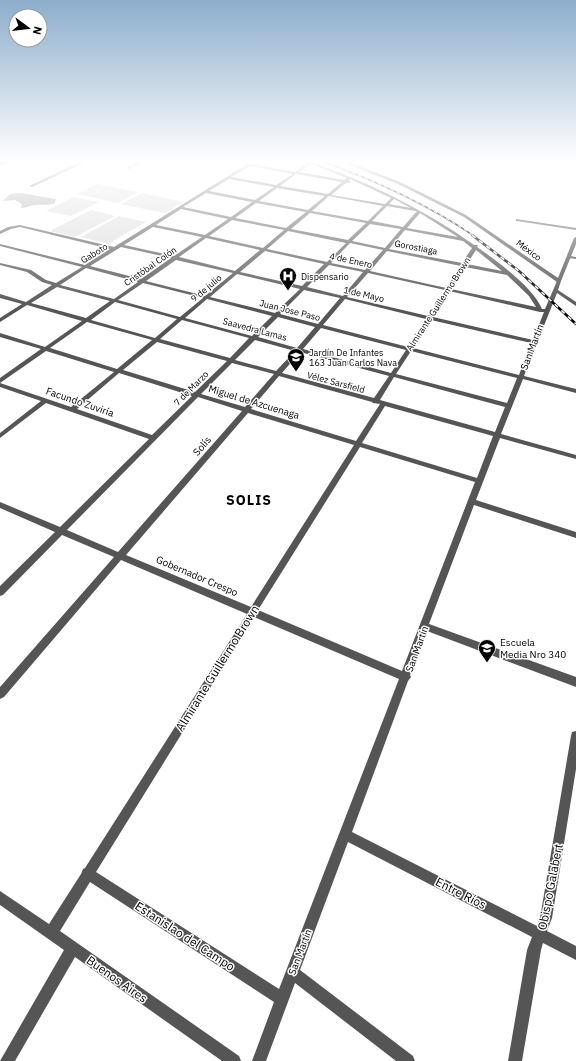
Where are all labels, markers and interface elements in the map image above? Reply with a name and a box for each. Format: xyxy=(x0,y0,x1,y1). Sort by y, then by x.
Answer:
north arrow xyxy=(8,8,48,48)
text: N xyxy=(30,25,45,36)
street label: Gorostiaga xyxy=(394,237,439,257)
street label: México xyxy=(514,237,544,263)
street label: Gaboto xyxy=(79,241,109,265)
street label: Cristóbal Colón xyxy=(122,244,178,288)
street label: 4 de Enero xyxy=(329,250,373,270)
street label: Almirante Guillermo Brown xyxy=(404,255,472,353)
hospital icon: Dispensario xyxy=(278,266,298,291)
place label: Dispensario xyxy=(301,271,349,282)
street label: 9 de julio xyxy=(188,272,224,304)
street label: 1 de Mayo xyxy=(343,284,385,304)
street label: Juan Jose Paso xyxy=(258,297,322,323)
street label: Saavedra Lamas xyxy=(222,315,288,343)
street label: San Martín xyxy=(517,322,547,372)
school or university icon: Jardín De Infantes 163 Juan Carlos Nava xyxy=(286,347,306,372)
place label: Jardín De Infantes 163 Juan Carlos Nava xyxy=(309,347,397,368)
street label: 7 de Marzo xyxy=(171,368,211,408)
street label: Vélez Sarsfield xyxy=(306,369,366,395)
street label: Miguel de Azcuenaga xyxy=(207,382,302,422)
street label: Facundo Zuviría xyxy=(44,384,116,420)
street label: Solís xyxy=(190,434,214,458)
district label: SOLIS xyxy=(226,491,272,509)
street label: Gobernador Crespo xyxy=(154,553,240,599)
street label: Almirante Guillermo Brown xyxy=(172,602,262,734)
street label: San Martín xyxy=(403,624,431,674)
place label: Escuela Media Nro 340 xyxy=(500,636,566,661)
school or university icon: Escuela Media Nro 340 xyxy=(477,638,497,663)
street label: Obispo Galabert xyxy=(534,843,566,931)
street label: Entre Ríos xyxy=(433,874,489,912)
street label: Estanislao del Campo xyxy=(132,898,238,974)
street label: San Martín xyxy=(285,927,315,977)
street label: Buenos Aires xyxy=(84,953,150,1006)

